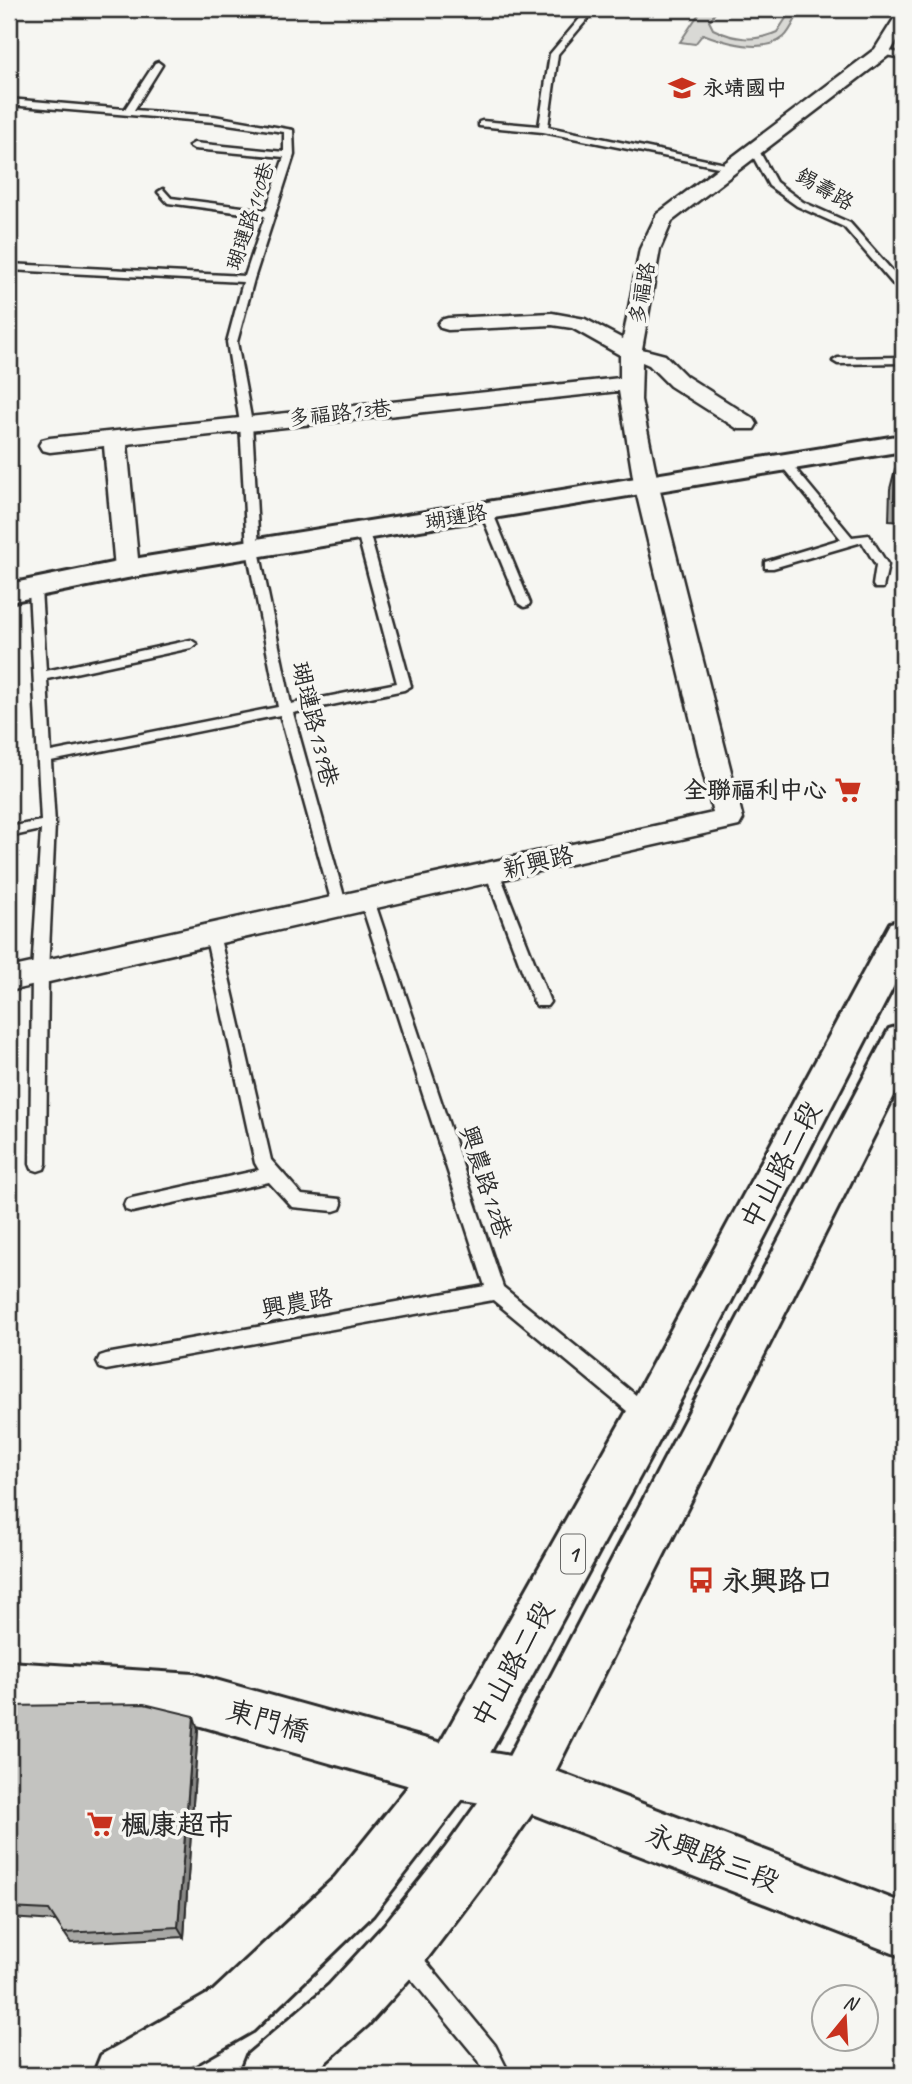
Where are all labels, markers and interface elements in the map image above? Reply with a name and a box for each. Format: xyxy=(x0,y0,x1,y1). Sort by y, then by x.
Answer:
school or university icon: 永靖國中 xyxy=(667,73,697,103)
place label: 永靖國中 xyxy=(703,75,787,101)
street label: 瑚璉路140巷 xyxy=(220,159,280,273)
street label: 錫壽路 xyxy=(791,162,859,216)
street label: 多福路 xyxy=(624,260,660,326)
street label: 多福路13巷 xyxy=(287,395,393,431)
street label: 瑚璉路 xyxy=(423,499,489,535)
street label: 瑚璉路139巷 xyxy=(285,658,345,790)
place label: 全聯福利中心 xyxy=(683,775,827,805)
supermarket icon: 全聯福利中心 xyxy=(833,775,863,805)
street label: 新興路 xyxy=(500,839,576,885)
street label: 中山路二段 xyxy=(732,1095,829,1235)
street label: 興農路12巷 xyxy=(454,1121,518,1243)
street label: 興農路 xyxy=(259,1282,335,1324)
road number: 1 xyxy=(561,1534,585,1574)
place label: 永興路口 xyxy=(722,1563,834,1598)
bus stop icon: 永興路口 xyxy=(686,1565,716,1595)
street label: 中山路二段 xyxy=(463,1595,562,1734)
street label: 東門橋 xyxy=(223,1692,313,1749)
place label: 楓康超市 xyxy=(121,1807,233,1842)
supermarket icon: 楓康超市 xyxy=(85,1809,115,1839)
street label: 永興路三段 xyxy=(641,1816,784,1899)
north arrow xyxy=(810,1982,880,2052)
text: N xyxy=(841,1990,862,2017)

